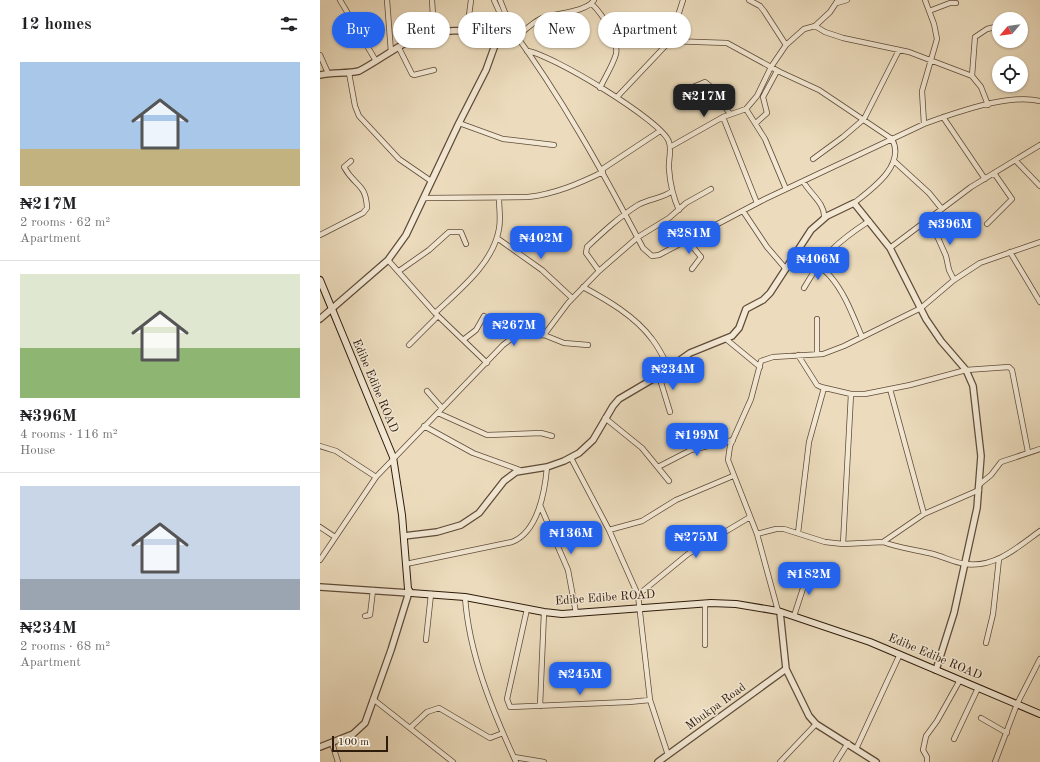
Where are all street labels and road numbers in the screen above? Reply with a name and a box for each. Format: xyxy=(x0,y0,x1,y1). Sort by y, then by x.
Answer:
street label: Edibe Edibe ROAD xyxy=(350,337,400,435)
street label: Edibe Edibe ROAD xyxy=(554,589,656,607)
street label: Edibe Edibe ROAD xyxy=(886,632,984,682)
street label: Mbukpa Road xyxy=(684,681,748,733)

